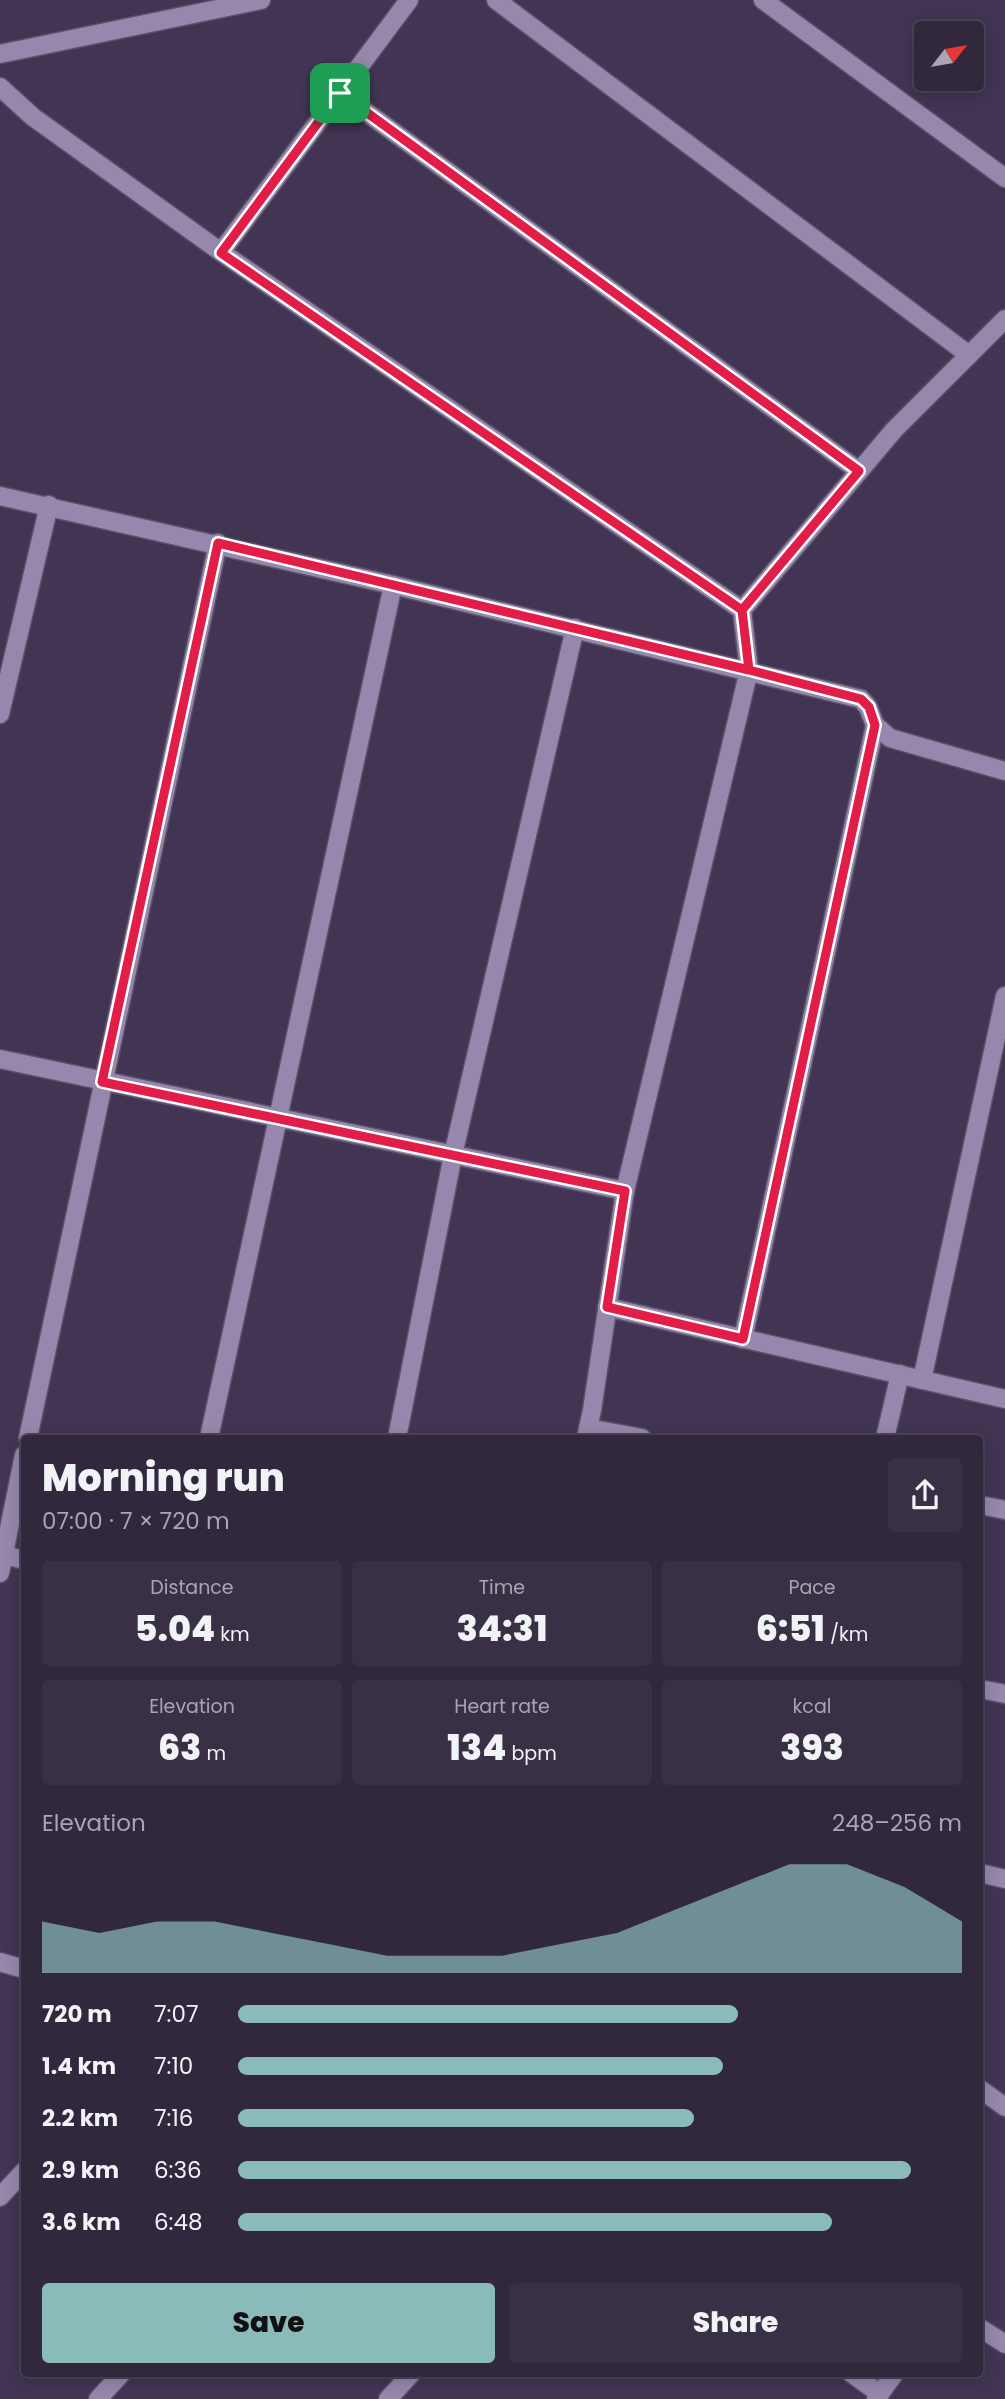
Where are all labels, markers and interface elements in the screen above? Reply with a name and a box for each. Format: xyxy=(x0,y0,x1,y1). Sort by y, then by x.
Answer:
north arrow xyxy=(914,21,984,91)
map controls xyxy=(914,21,984,91)
pin xyxy=(310,63,370,123)
icon: arrive xyxy=(321,74,359,112)
text: Morning run xyxy=(42,1451,285,1504)
button: share xyxy=(888,1458,962,1532)
text: 07:00 · 7 × 720 m xyxy=(42,1505,230,1537)
text: Distance xyxy=(150,1574,234,1601)
text: Time xyxy=(479,1574,525,1601)
text: Pace xyxy=(788,1574,836,1601)
text: 5.04 xyxy=(134,1604,215,1653)
text: 34:31 xyxy=(456,1604,548,1653)
text: 6:51 xyxy=(756,1604,825,1653)
text: km xyxy=(215,1621,250,1648)
text: /km xyxy=(825,1621,868,1648)
text: Elevation xyxy=(149,1693,235,1720)
text: Heart rate xyxy=(454,1693,550,1720)
text: kcal xyxy=(793,1693,831,1720)
text: 63 xyxy=(158,1723,201,1772)
text: 134 xyxy=(447,1723,506,1772)
text: 393 xyxy=(780,1723,844,1772)
text: m xyxy=(201,1740,226,1767)
text: bpm xyxy=(506,1740,557,1767)
text: Elevation xyxy=(42,1807,146,1839)
text: 248–256 m xyxy=(832,1807,962,1839)
text: 720 m xyxy=(42,1998,112,2030)
text: 7:07 xyxy=(154,1998,198,2030)
text: 1.4 km xyxy=(42,2050,116,2082)
text: 7:10 xyxy=(154,2050,193,2082)
text: 2.2 km xyxy=(42,2102,118,2134)
text: 7:16 xyxy=(154,2102,193,2134)
text: 2.9 km xyxy=(42,2154,119,2186)
text: 6:36 xyxy=(154,2154,202,2186)
text: 3.6 km xyxy=(42,2206,121,2238)
text: 6:48 xyxy=(154,2206,202,2238)
button: Save xyxy=(42,2283,495,2363)
button: Share xyxy=(509,2283,962,2363)

